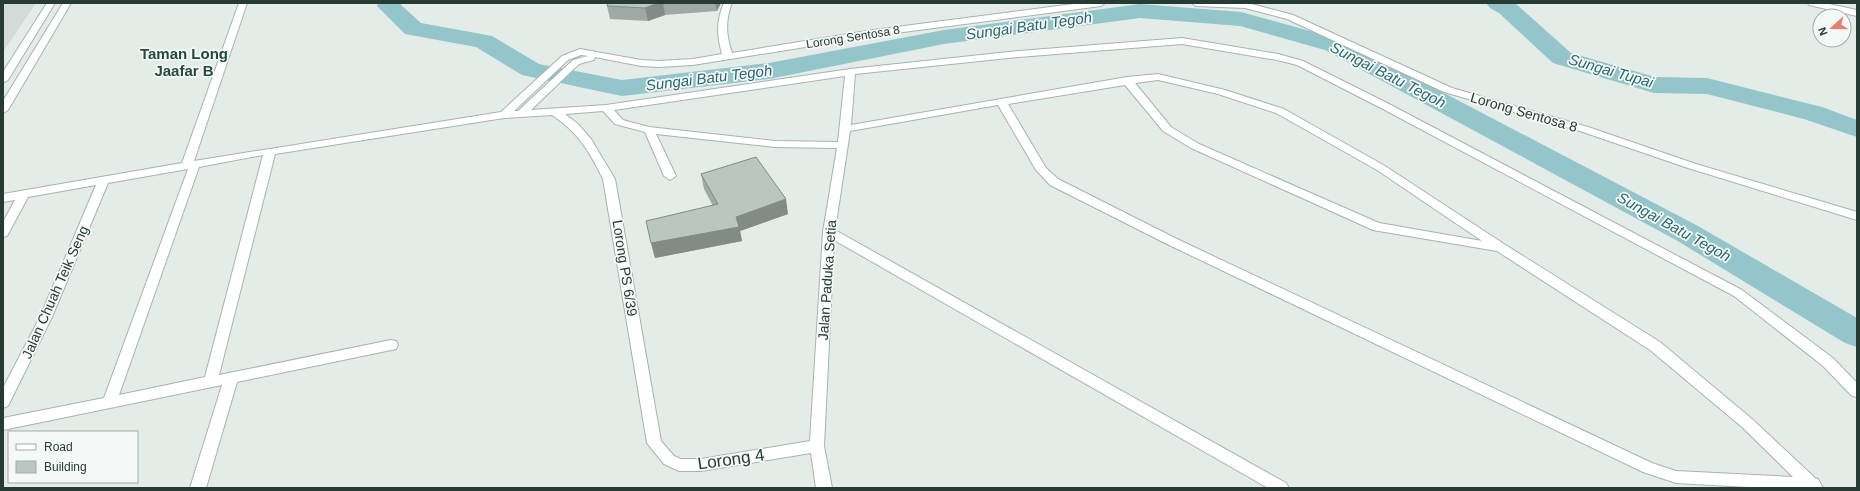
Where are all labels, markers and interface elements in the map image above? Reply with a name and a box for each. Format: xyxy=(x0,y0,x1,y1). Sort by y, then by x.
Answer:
water label: Sungai Batu Tegoh xyxy=(965,8,1093,43)
north arrow xyxy=(1812,8,1852,48)
street label: Lorong Sentosa 8 xyxy=(805,23,901,51)
text: N xyxy=(1816,26,1830,37)
water label: Sungai Batu Tegoh xyxy=(1328,38,1449,111)
district label: Taman Long Jaafar B xyxy=(140,45,228,79)
water label: Sungai Tupai xyxy=(1567,50,1656,91)
water label: Sungai Batu Tegoh xyxy=(645,61,773,94)
street label: Lorong Sentosa 8 xyxy=(1469,89,1580,135)
water label: Sungai Batu Tegoh xyxy=(1615,188,1734,265)
street label: Lorong PS 6/39 xyxy=(609,219,641,318)
street label: Jalan Paduka Setia xyxy=(815,219,839,341)
street label: Jalan Chuah Teik Seng xyxy=(18,223,92,361)
legend xyxy=(8,431,138,483)
text: Road xyxy=(44,440,73,454)
street label: Lorong 4 xyxy=(697,445,766,474)
text: Building xyxy=(44,460,87,474)

